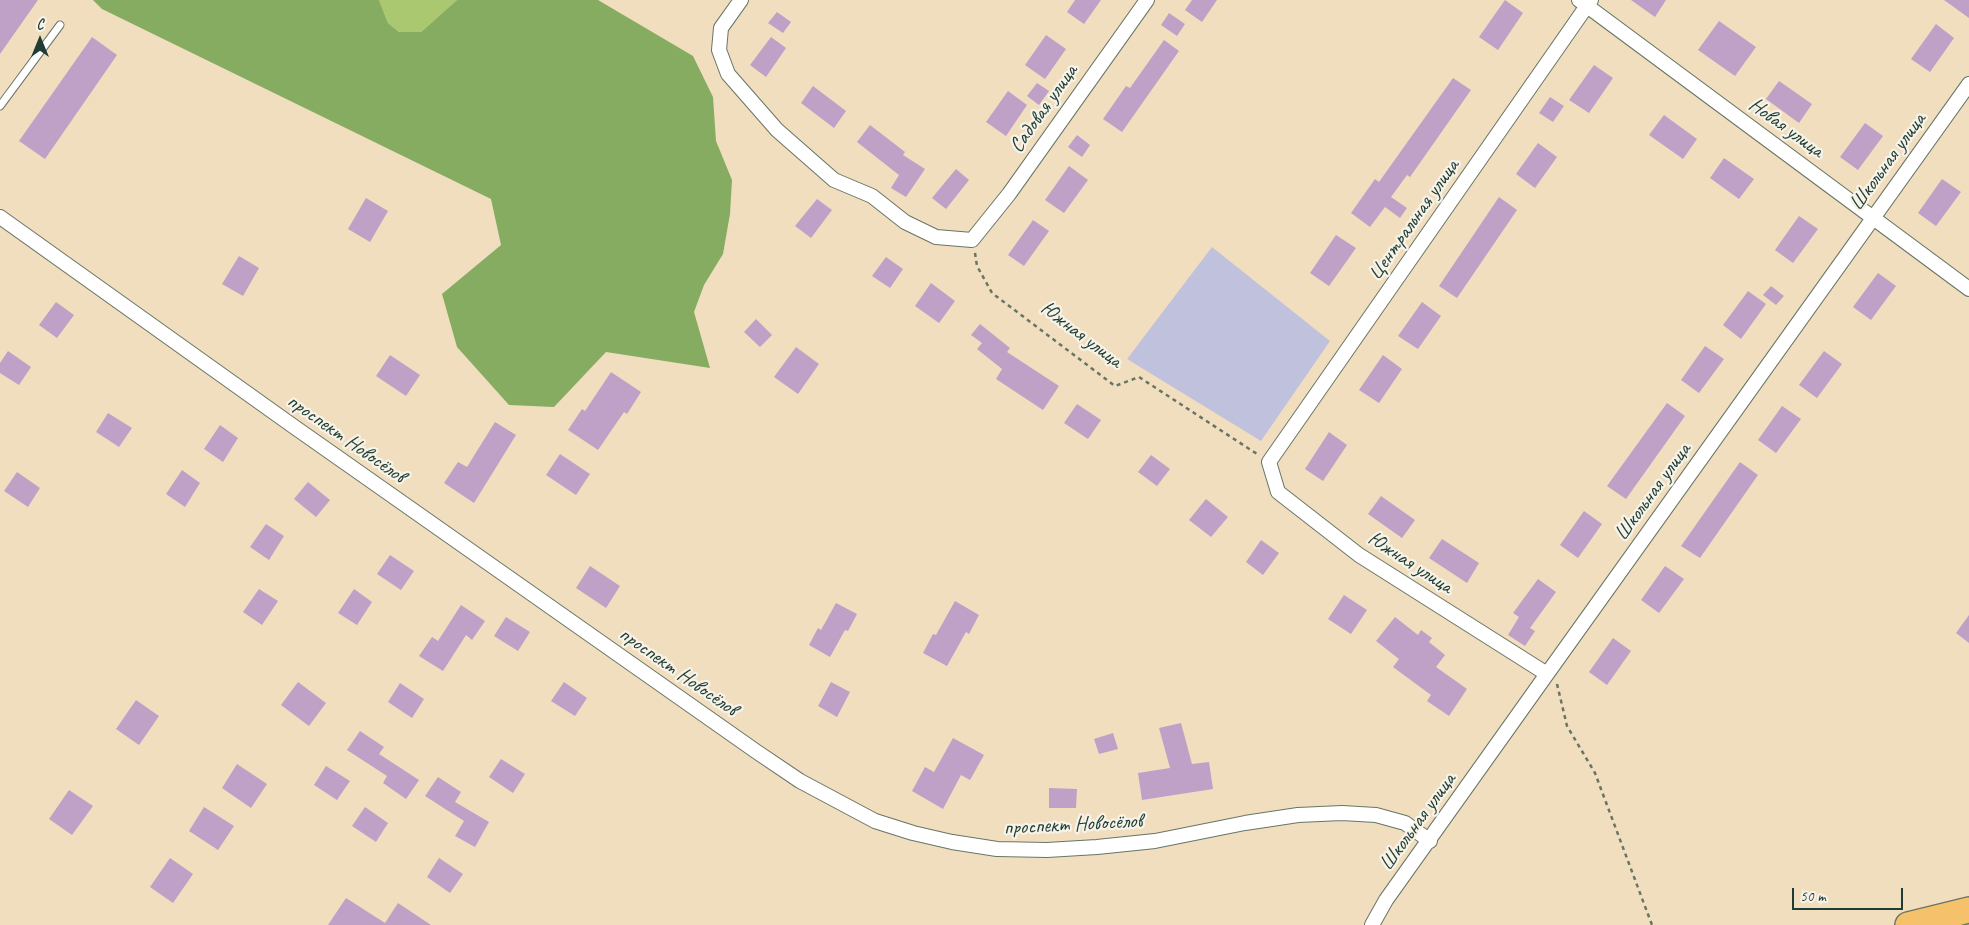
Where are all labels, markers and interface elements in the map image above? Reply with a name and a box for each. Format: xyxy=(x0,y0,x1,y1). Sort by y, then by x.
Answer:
north arrow xyxy=(15,15,65,65)
text: С xyxy=(37,16,43,33)
street label: Садовая улица xyxy=(1004,60,1084,158)
street label: Новая улица xyxy=(1744,92,1828,164)
street label: Школьная улица xyxy=(1844,108,1932,216)
street label: Центральная улица xyxy=(1363,155,1465,285)
street label: Южная улица xyxy=(1035,296,1127,374)
street label: проспект Новосёлов xyxy=(282,389,410,489)
street label: Школьная улица xyxy=(1609,438,1697,546)
street label: Южная улица xyxy=(1363,526,1457,600)
street label: проспект Новосёлов xyxy=(614,622,742,722)
street label: Школьная улица xyxy=(1374,768,1462,876)
street label: проспект Новосёлов xyxy=(1003,809,1143,841)
scale bar xyxy=(1794,878,1905,910)
text: 50 m xyxy=(1800,887,1826,906)

